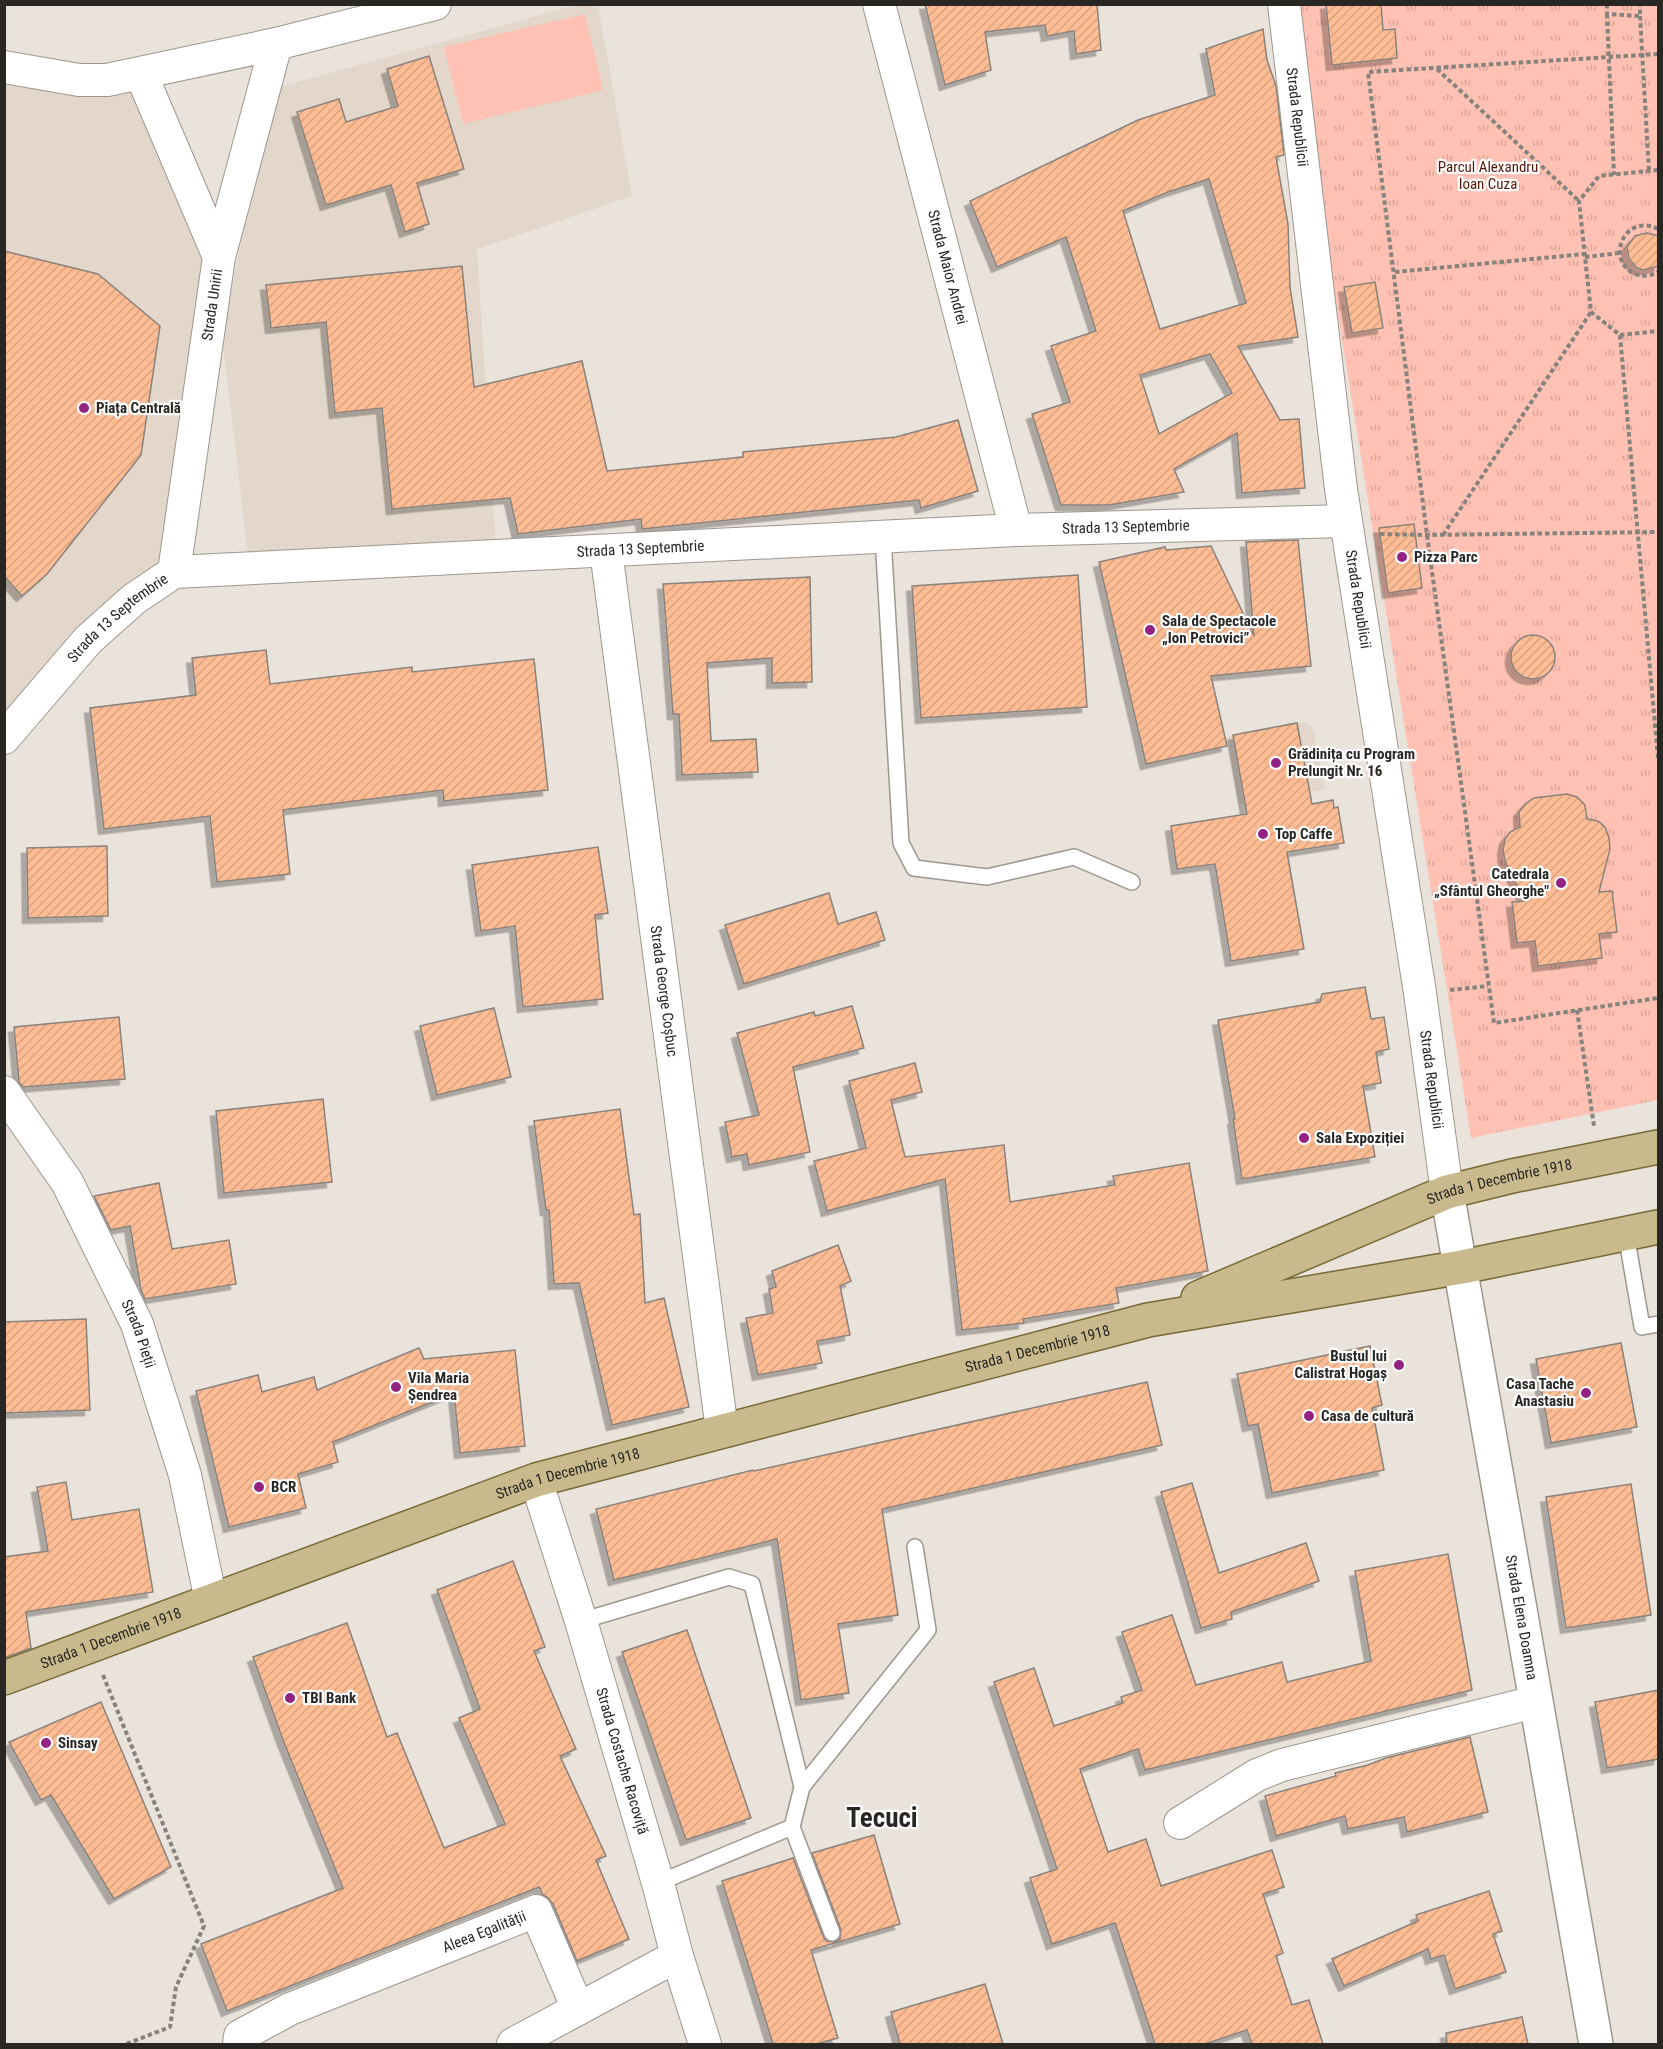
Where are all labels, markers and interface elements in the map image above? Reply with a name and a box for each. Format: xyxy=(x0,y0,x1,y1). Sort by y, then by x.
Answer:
street label: Strada Republicii xyxy=(1283,67,1312,168)
park label: Parcul Alexandru Ioan Cuza xyxy=(1438,158,1538,193)
street label: Strada Maior Andrei xyxy=(924,208,971,326)
street label: Strada Unirii xyxy=(198,268,226,342)
place label: Piața Centrală xyxy=(96,399,181,417)
marker: Piața Centrală xyxy=(77,401,91,415)
street label: Strada 13 Septembrie xyxy=(1062,516,1190,538)
street label: Strada 13 Septembrie xyxy=(576,537,705,561)
place label: Pizza Parc xyxy=(1414,548,1478,566)
street label: Strada Republicii xyxy=(1342,549,1375,650)
marker: Pizza Parc xyxy=(1395,550,1409,564)
street label: Strada 13 Septembrie xyxy=(64,570,171,666)
place label: Sala de Spectacole „Ion Petrovici” xyxy=(1162,612,1276,647)
marker: Sala de Spectacole „Ion Petrovici” xyxy=(1143,623,1157,637)
place label: Grădinița cu Program Prelungit Nr. 16 xyxy=(1288,745,1415,780)
marker: Grădinița cu Program Prelungit Nr. 16 xyxy=(1269,756,1283,770)
place label: Top Caffe xyxy=(1275,825,1332,843)
marker: Top Caffe xyxy=(1256,827,1270,841)
place label: Catedrala „Sfântul Gheorghe" xyxy=(1434,865,1549,900)
marker: Catedrala „Sfântul Gheorghe" xyxy=(1554,876,1568,890)
street label: Strada George Coșbuc xyxy=(647,925,682,1058)
street label: Strada Republicii xyxy=(1416,1029,1447,1130)
place label: Sala Expoziției xyxy=(1316,1129,1404,1147)
marker: Sala Expoziției xyxy=(1297,1131,1311,1145)
street label: Strada 1 Decembrie 1918 xyxy=(1424,1155,1574,1209)
street label: Strada Pieții xyxy=(117,1297,159,1370)
street label: Strada 1 Decembrie 1918 xyxy=(963,1321,1112,1376)
place label: Bustul lui Calistrat Hogaș xyxy=(1294,1347,1387,1382)
marker: Bustul lui Calistrat Hogaș xyxy=(1392,1358,1406,1372)
place label: Vila Maria Șendrea xyxy=(408,1369,469,1404)
place label: Casa Tache Anastasiu xyxy=(1506,1375,1574,1410)
marker: Vila Maria Șendrea xyxy=(389,1380,403,1394)
marker: Casa Tache Anastasiu xyxy=(1579,1386,1593,1400)
place label: Casa de cultură xyxy=(1321,1407,1414,1425)
marker: Casa de cultură xyxy=(1302,1409,1316,1423)
street label: Strada 1 Decembrie 1918 xyxy=(493,1444,642,1503)
place label: BCR xyxy=(271,1478,296,1496)
marker: BCR xyxy=(252,1480,266,1494)
street label: Strada Elena Doamna xyxy=(1502,1554,1541,1681)
street label: Strada 1 Decembrie 1918 xyxy=(38,1604,184,1673)
street label: Strada Costache Racoviță xyxy=(592,1686,652,1837)
place label: TBI Bank xyxy=(302,1689,357,1707)
marker: TBI Bank xyxy=(283,1691,297,1705)
place label: Sinsay xyxy=(58,1734,98,1752)
marker: Sinsay xyxy=(39,1736,53,1750)
district label: Tecuci xyxy=(846,1802,918,1834)
street label: Aleea Egalității xyxy=(440,1907,529,1956)

